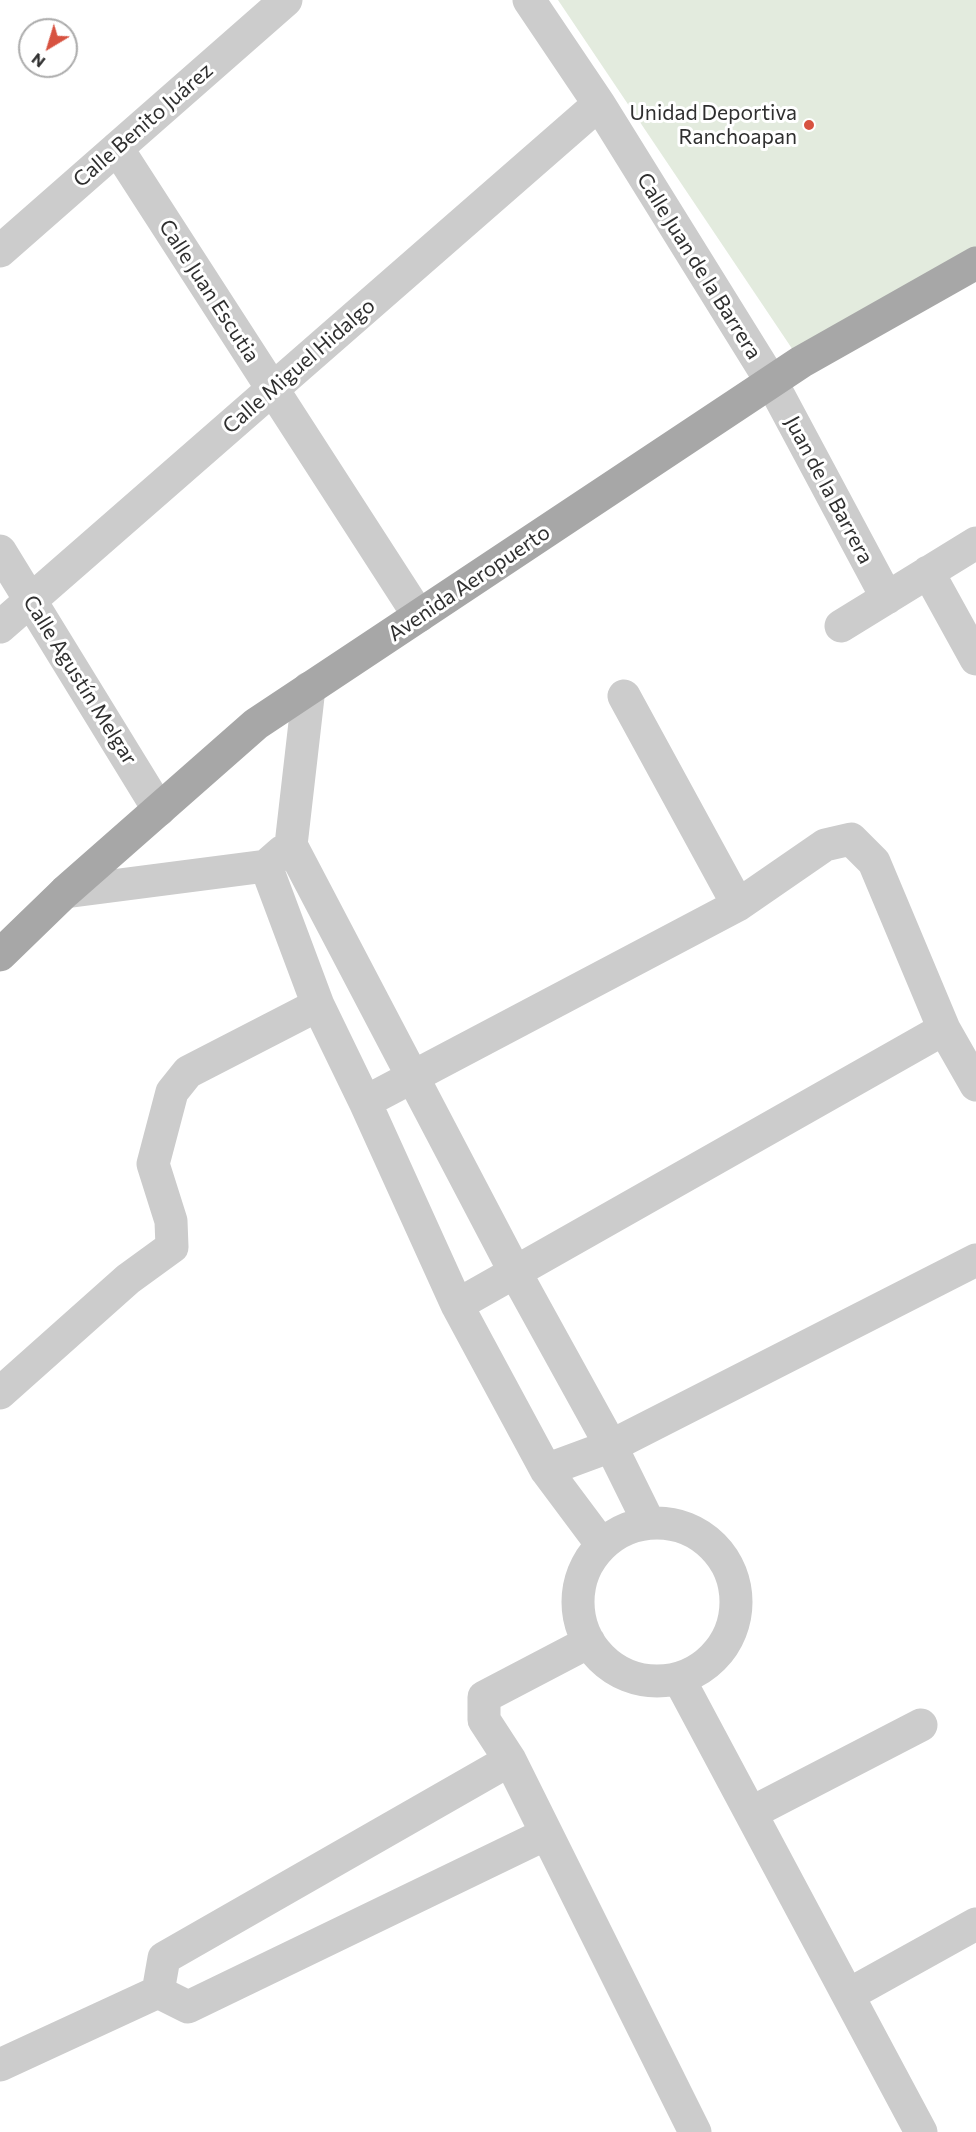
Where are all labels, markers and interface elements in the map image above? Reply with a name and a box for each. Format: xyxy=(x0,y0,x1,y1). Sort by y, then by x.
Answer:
north arrow xyxy=(18,18,78,78)
text: N xyxy=(27,50,48,72)
street label: Calle Benito Juárez xyxy=(68,58,218,192)
place label: Unidad Deportiva Ranchoapan xyxy=(630,100,797,150)
marker: Unidad Deportiva Ranchoapan xyxy=(802,118,816,132)
street label: Calle Juan de la Barrera xyxy=(631,168,767,364)
street label: Calle Juan Escutia xyxy=(153,215,265,367)
street label: Calle Miguel Hidalgo xyxy=(218,293,380,439)
street label: Juan de la Barrera xyxy=(779,412,879,568)
street label: Avenida Aeropuerto xyxy=(383,519,555,647)
street label: Calle Agustín Melgar xyxy=(18,591,142,769)

